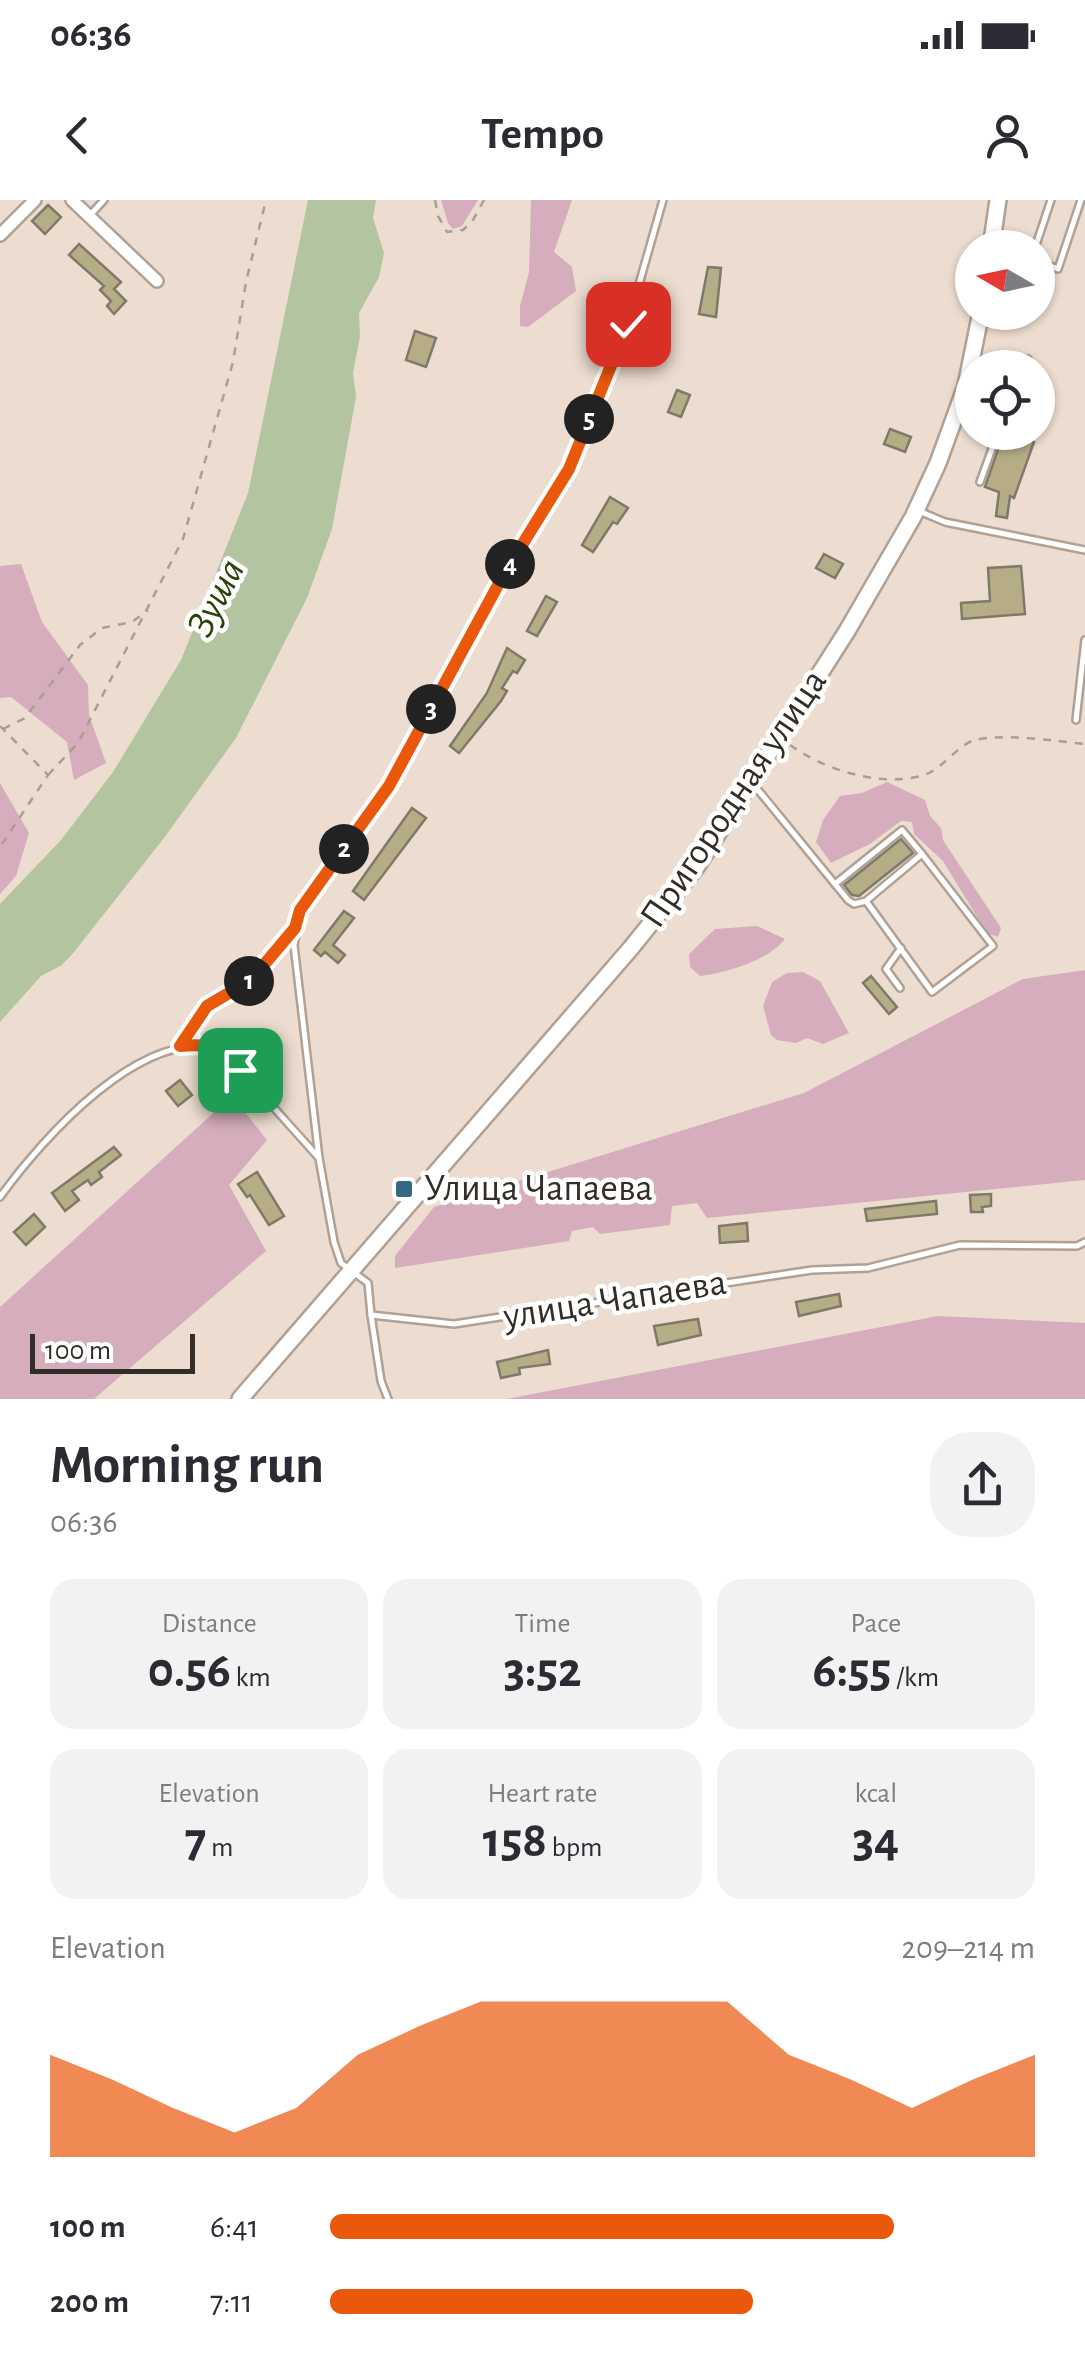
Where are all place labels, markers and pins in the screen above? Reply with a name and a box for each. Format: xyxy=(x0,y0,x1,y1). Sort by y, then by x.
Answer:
pin xyxy=(586,282,671,367)
pin: 5 xyxy=(564,394,614,444)
pin: 4 xyxy=(485,539,535,589)
pin: 3 xyxy=(406,684,456,734)
pin: 2 xyxy=(319,824,369,874)
pin: 1 xyxy=(224,956,274,1006)
pin xyxy=(198,1028,283,1113)
place label: Улица Чапаева xyxy=(424,1170,653,1208)
marker: Улица Чапаева xyxy=(393,1178,415,1200)

